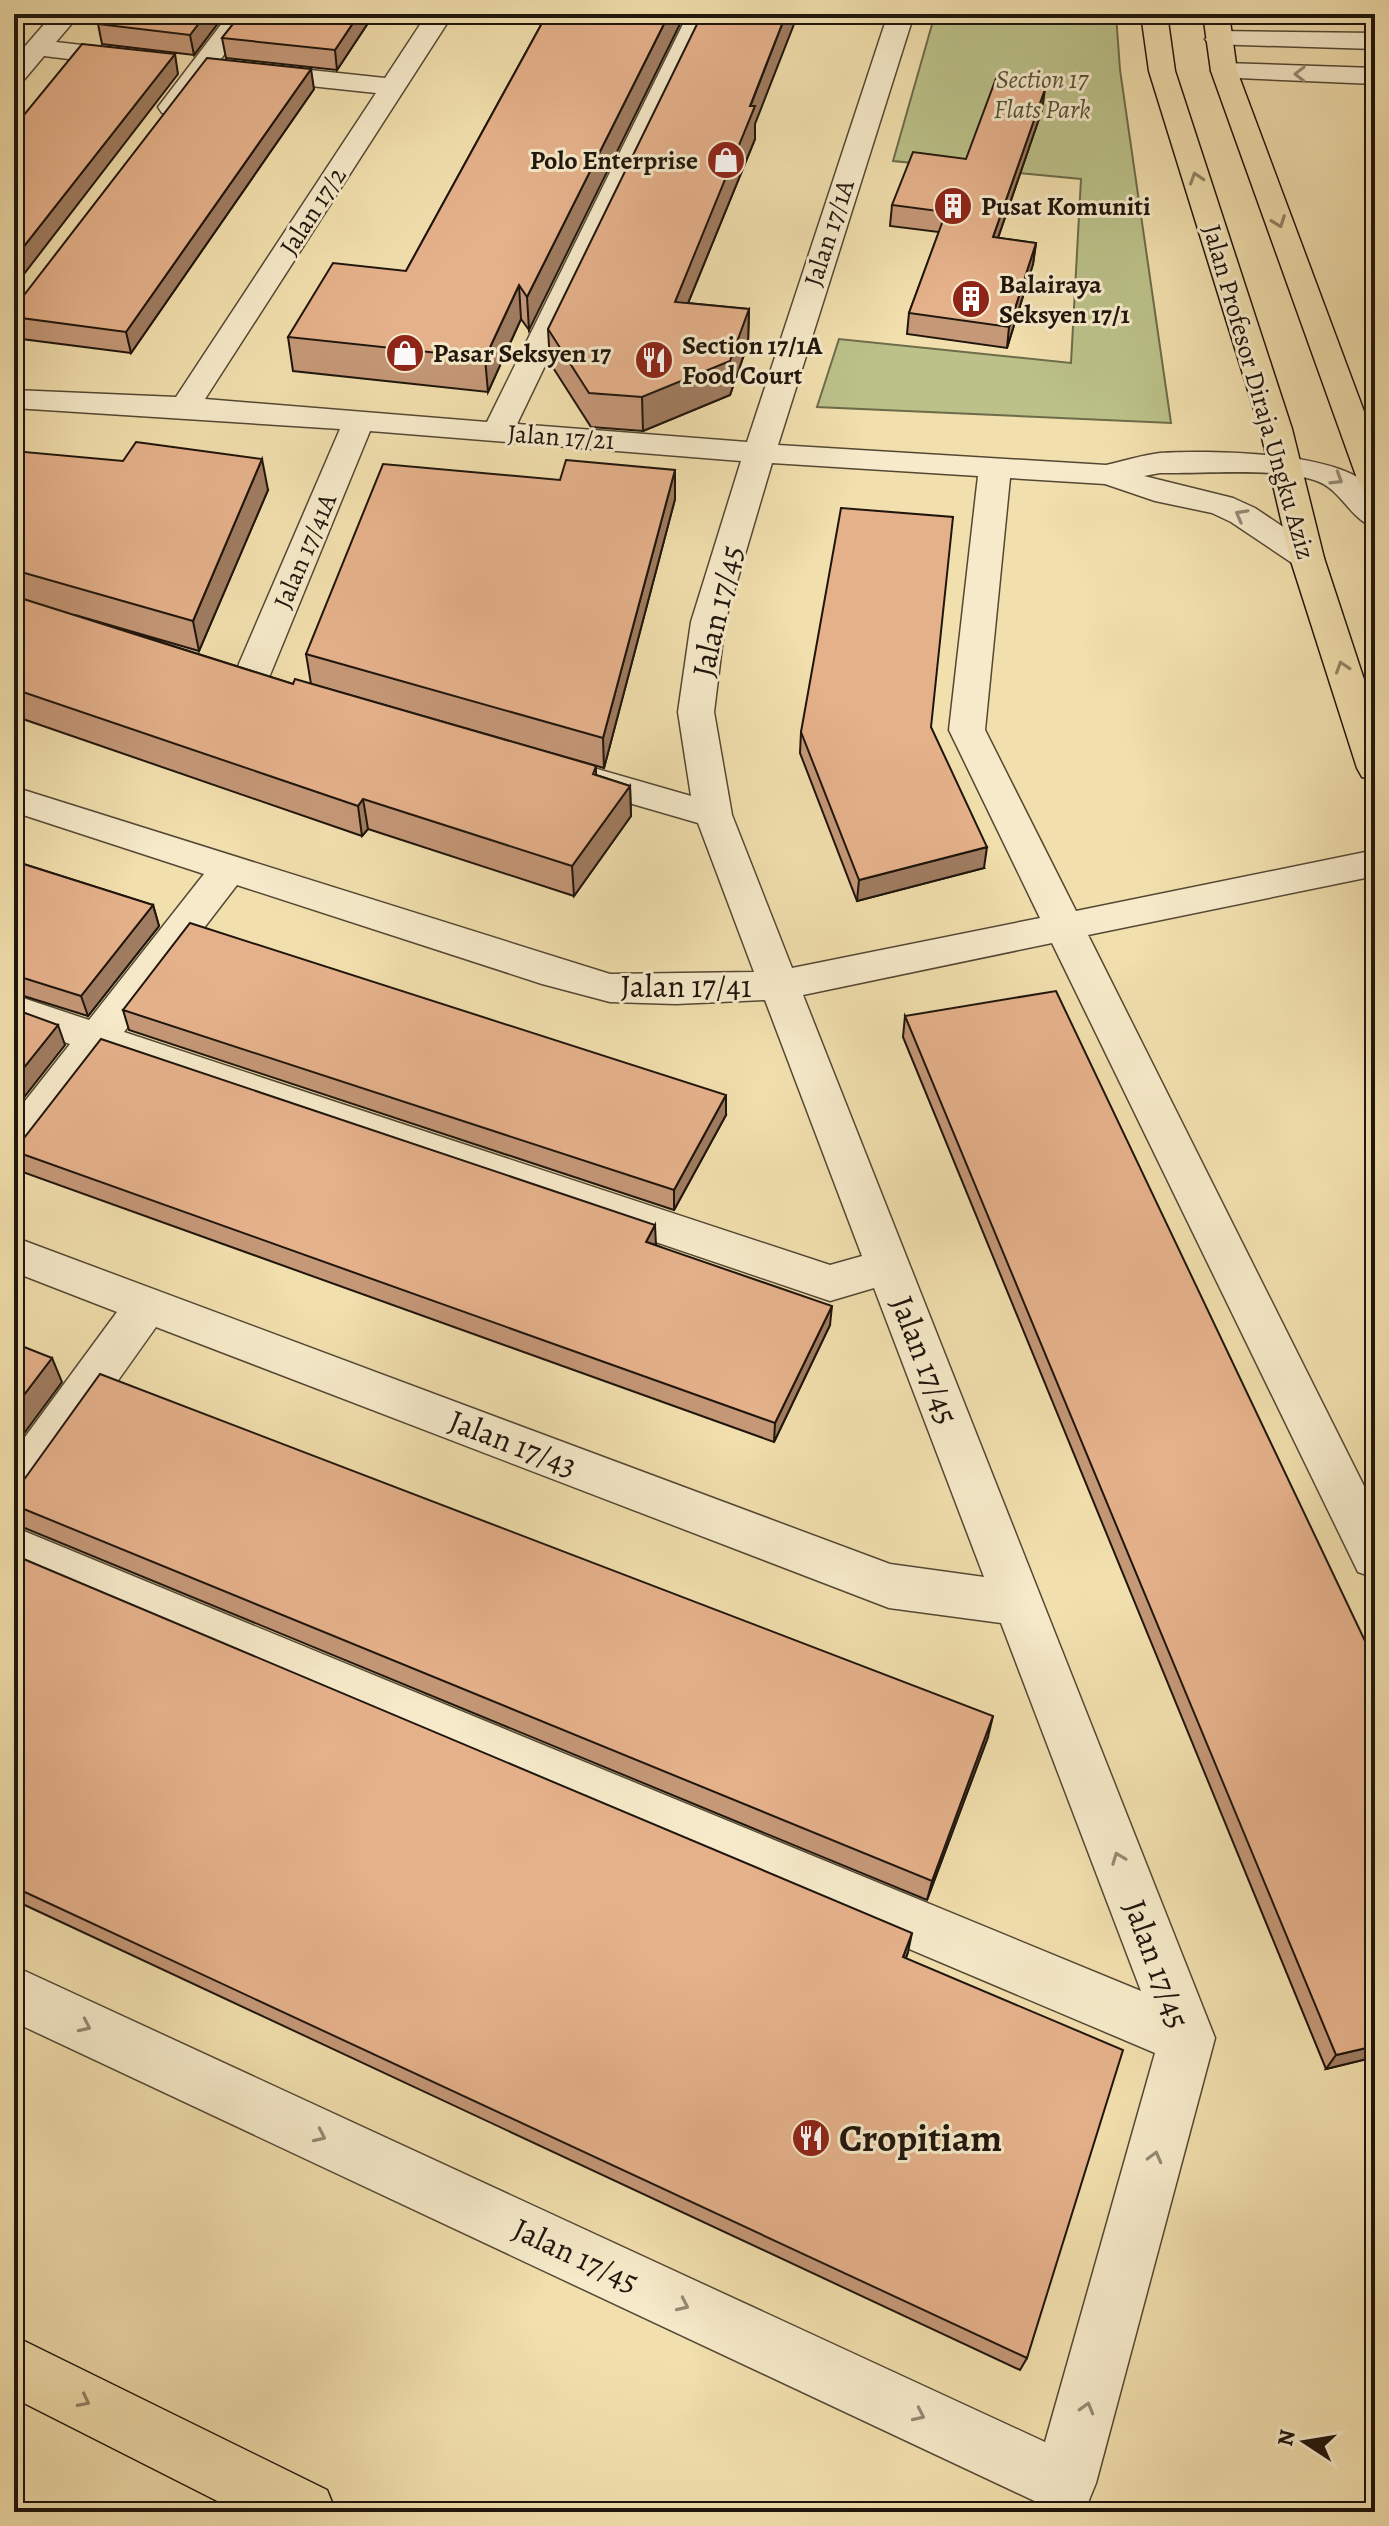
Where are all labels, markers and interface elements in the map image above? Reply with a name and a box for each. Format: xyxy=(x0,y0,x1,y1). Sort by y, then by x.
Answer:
park label: Section 17 Flats Park xyxy=(994,62,1090,127)
one-way arrow xyxy=(1293,66,1306,83)
shop icon: Polo Enterprise xyxy=(705,139,747,181)
place label: Polo Enterprise xyxy=(530,143,698,178)
street label: Jalan 17/2 xyxy=(272,160,354,262)
one-way arrow xyxy=(1189,171,1205,185)
street label: Jalan 17/1A xyxy=(795,174,863,291)
building icon: Pusat Komuniti xyxy=(932,185,974,227)
place label: Pusat Komuniti xyxy=(981,189,1151,224)
one-way arrow xyxy=(1270,214,1286,228)
street label: Jalan Profesor Diraja Ungku Aziz xyxy=(1194,220,1324,564)
place label: Balairaya Seksyen 17/1 xyxy=(999,267,1130,332)
building icon: Balairaya Seksyen 17/1 xyxy=(950,278,992,320)
place label: Section 17/1A Food Court xyxy=(682,328,823,393)
shop icon: Pasar Seksyen 17 xyxy=(384,332,426,374)
place label: Pasar Seksyen 17 xyxy=(433,336,612,371)
restaurant icon: Section 17/1A Food Court xyxy=(633,339,675,381)
street label: Jalan 17/21 xyxy=(506,416,616,458)
one-way arrow xyxy=(1328,470,1342,485)
street label: Jalan 17/41A xyxy=(265,487,345,614)
one-way arrow xyxy=(1235,510,1250,525)
street label: Jalan 17/45 xyxy=(680,541,754,681)
one-way arrow xyxy=(1336,661,1352,675)
street label: Jalan 17/41 xyxy=(620,964,752,1008)
street label: Jalan 17/45 xyxy=(880,1289,970,1431)
street label: Jalan 17/43 xyxy=(443,1398,583,1488)
one-way arrow xyxy=(1111,1852,1127,1866)
street label: Jalan 17/45 xyxy=(1113,1893,1201,2035)
one-way arrow xyxy=(76,2016,91,2032)
place label: Cropitiam xyxy=(839,2112,1002,2164)
restaurant icon: Cropitiam xyxy=(790,2117,832,2159)
one-way arrow xyxy=(312,2126,327,2142)
one-way arrow xyxy=(1145,2150,1162,2164)
street label: Jalan 17/45 xyxy=(506,2207,646,2303)
one-way arrow xyxy=(675,2295,689,2311)
one-way arrow xyxy=(75,2391,90,2406)
one-way arrow xyxy=(1077,2401,1094,2415)
north arrow xyxy=(1265,2402,1345,2482)
one-way arrow xyxy=(910,2405,925,2421)
text: N xyxy=(1270,2427,1303,2449)

